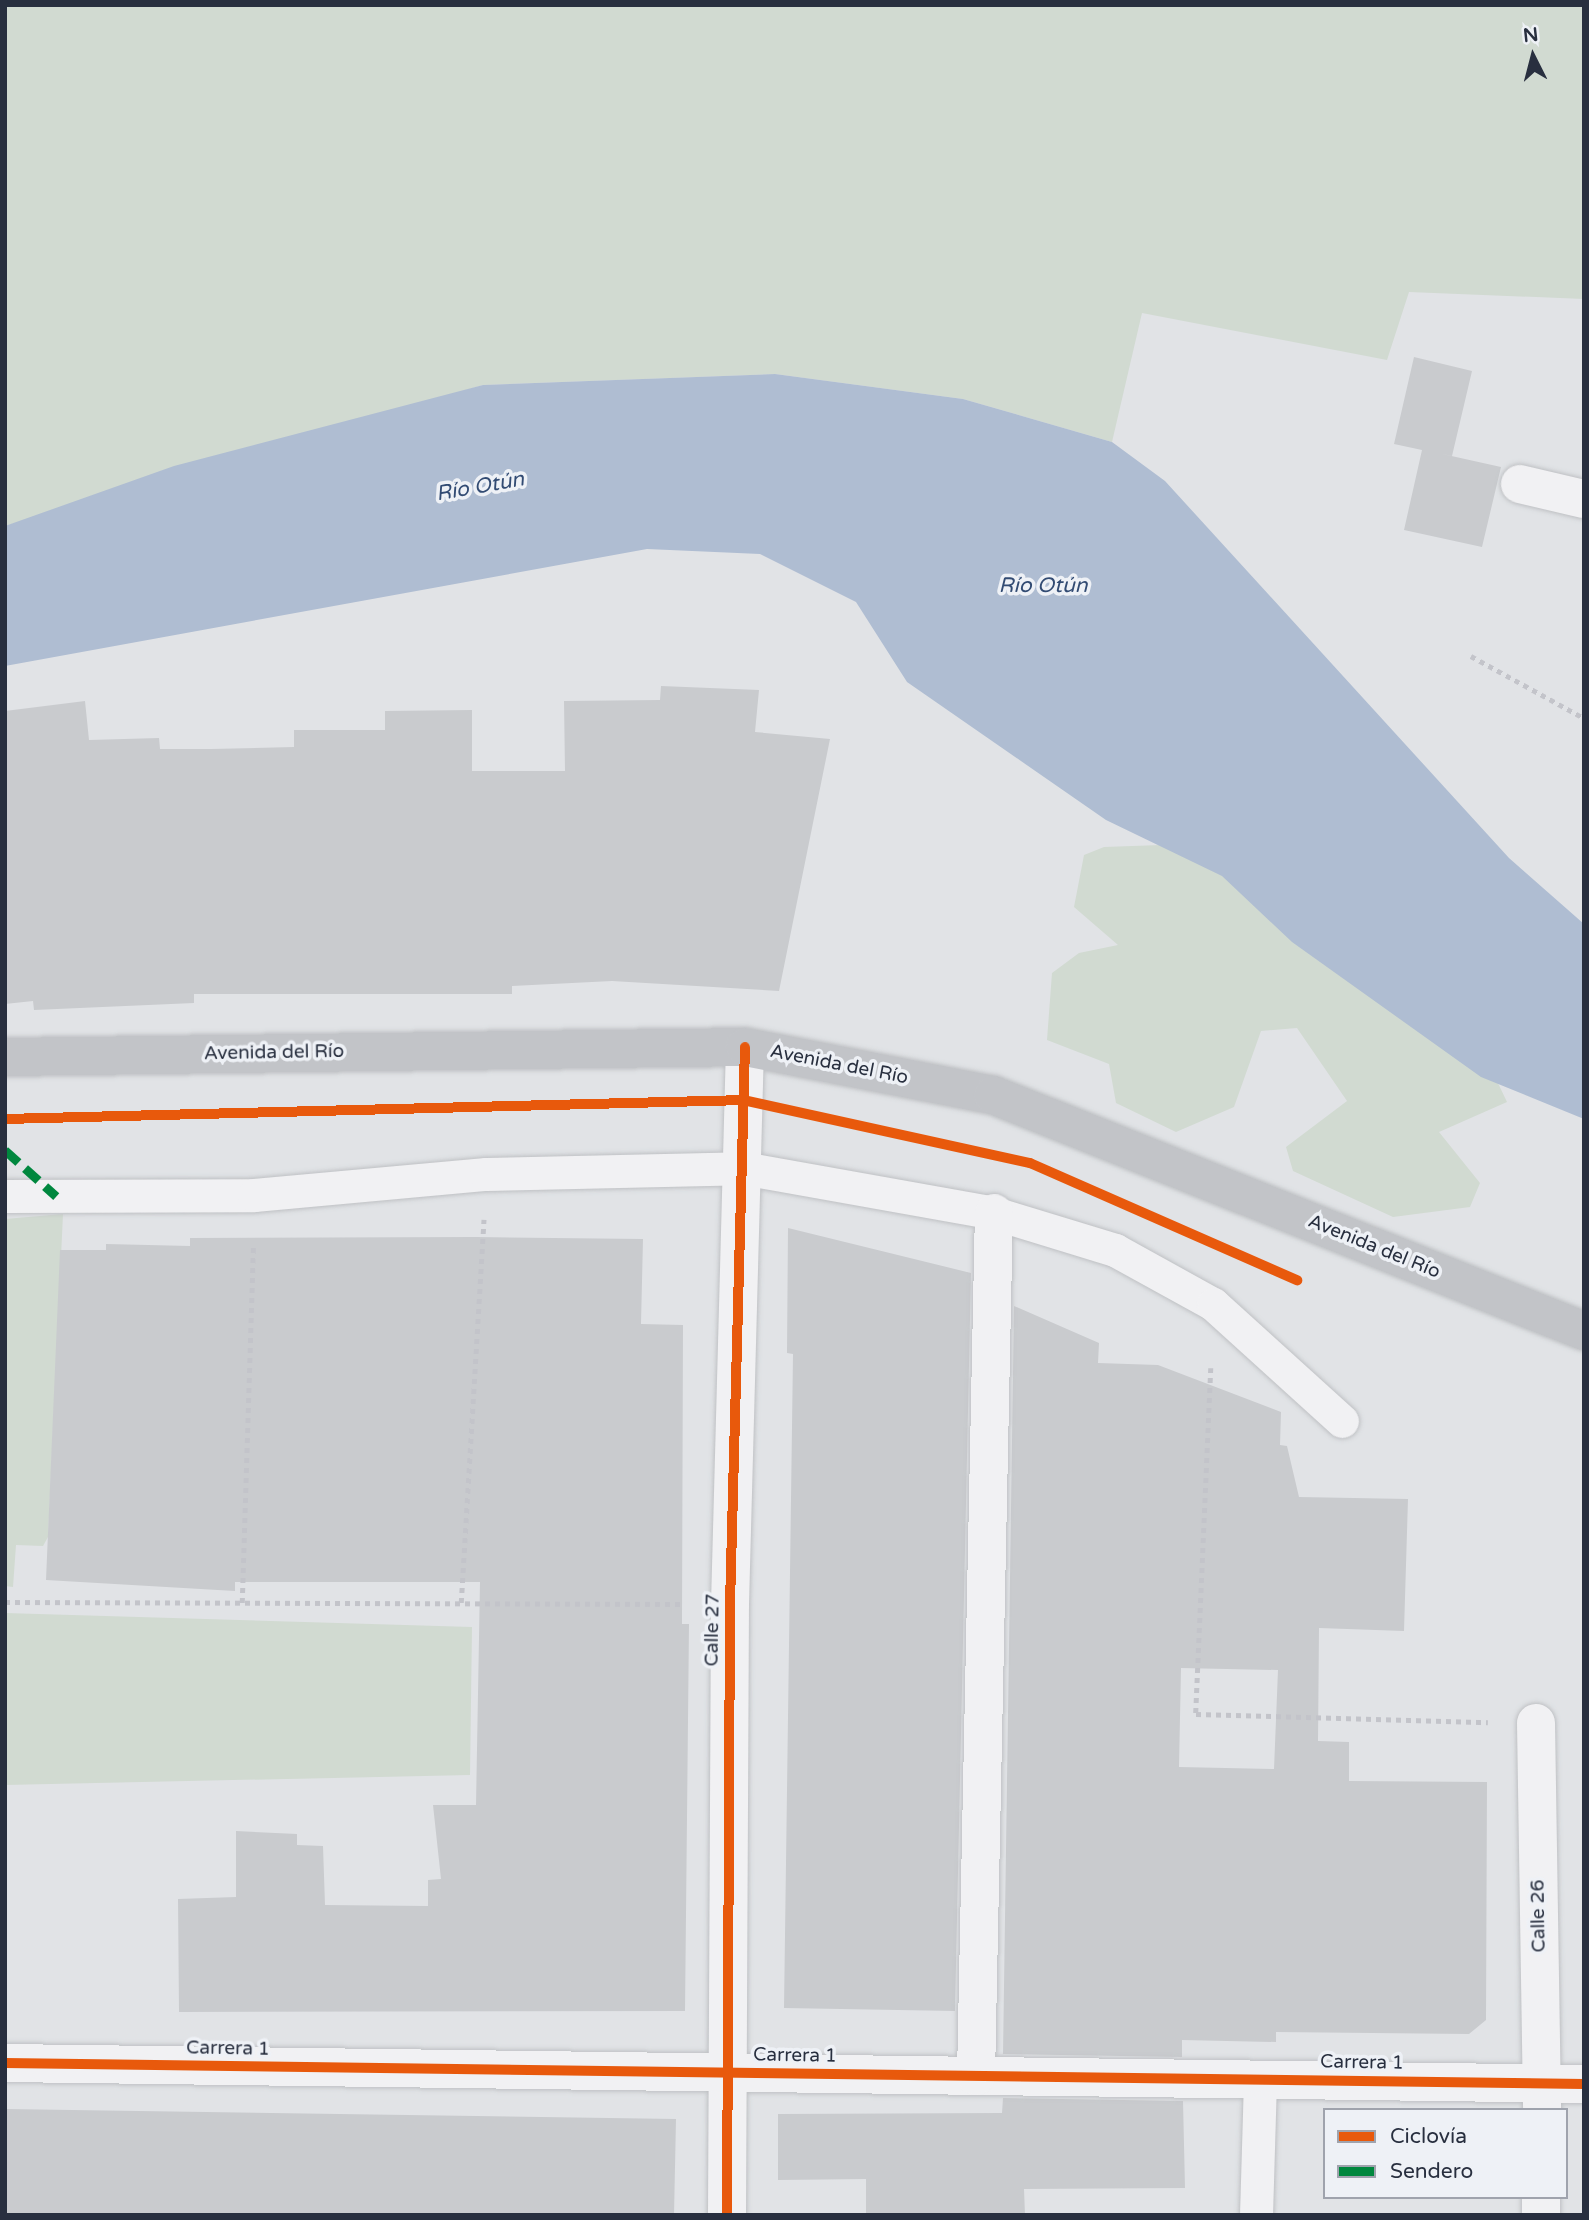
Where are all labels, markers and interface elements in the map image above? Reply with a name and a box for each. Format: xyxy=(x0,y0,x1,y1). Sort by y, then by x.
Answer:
north arrow xyxy=(1498,21,1568,91)
text: N xyxy=(1522,23,1540,47)
water label: Río Otún xyxy=(434,467,526,507)
water label: Río Otún xyxy=(998,573,1088,599)
street label: Avenida del Río xyxy=(204,1040,344,1066)
street label: Avenida del Río xyxy=(768,1040,910,1090)
street label: Avenida del Río xyxy=(1305,1210,1443,1284)
street label: Calle 27 xyxy=(701,1593,725,1667)
street label: Calle 26 xyxy=(1527,1879,1551,1953)
street label: Carrera 1 xyxy=(186,2037,270,2061)
street label: Carrera 1 xyxy=(753,2044,837,2068)
street label: Carrera 1 xyxy=(1320,2051,1404,2075)
legend xyxy=(1323,2108,1568,2199)
text: Ciclovía xyxy=(1390,2124,1467,2149)
text: Sendero xyxy=(1390,2159,1473,2184)

